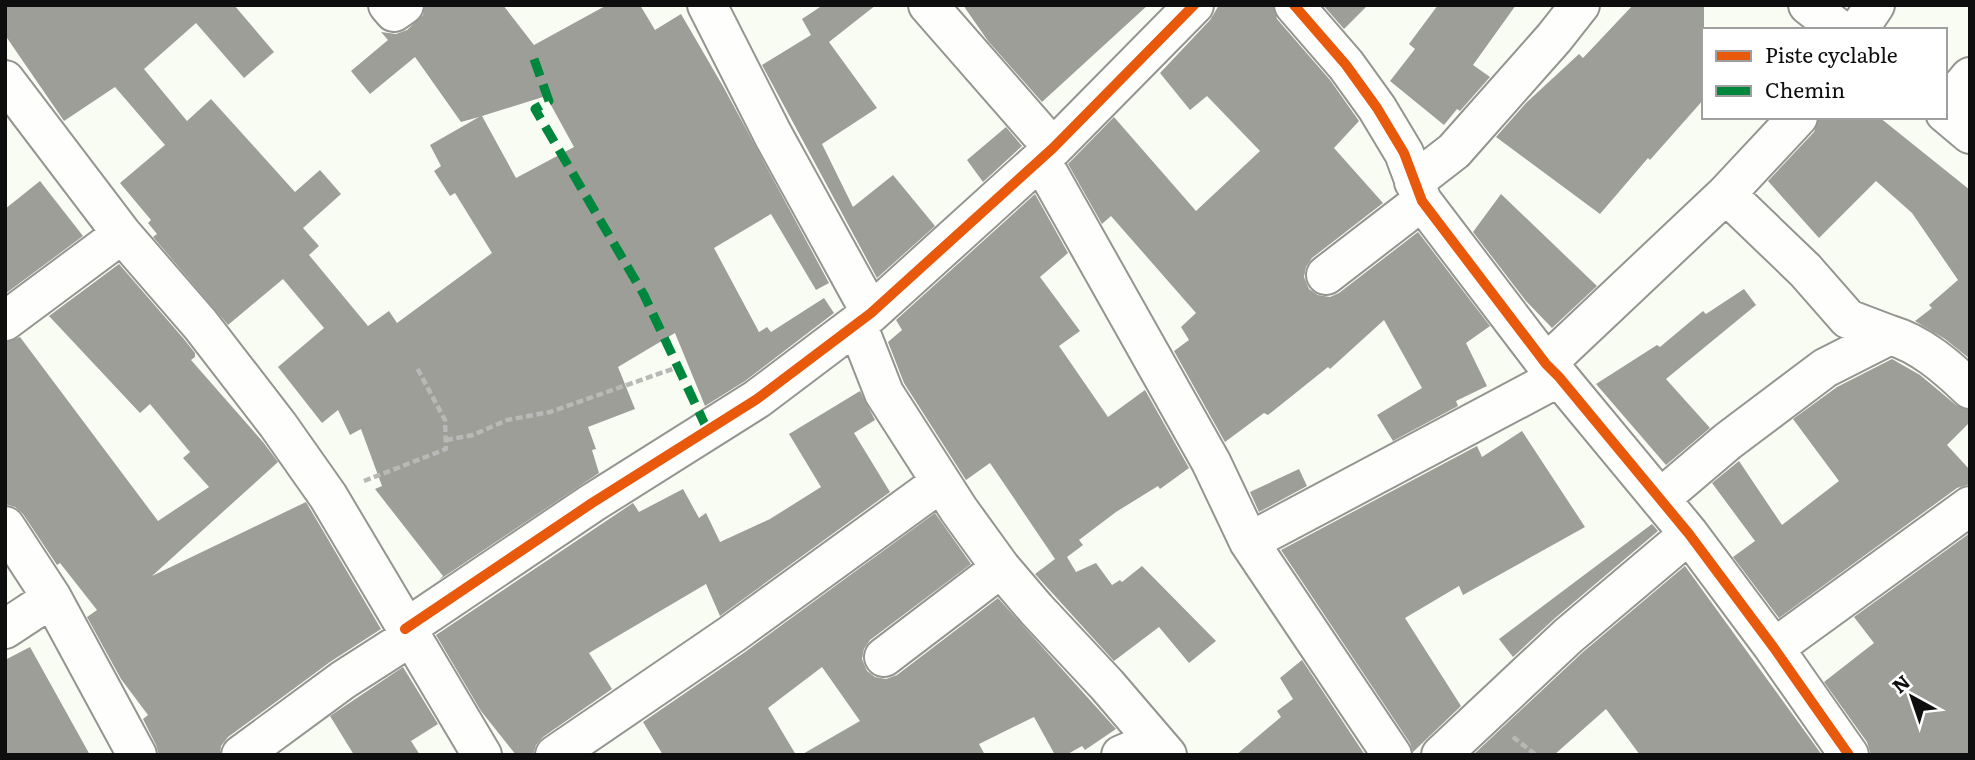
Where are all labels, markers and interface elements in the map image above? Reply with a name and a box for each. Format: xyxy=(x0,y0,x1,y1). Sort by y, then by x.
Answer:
legend xyxy=(1702,28,1947,119)
text: Piste cyclable xyxy=(1765,38,1898,69)
text: Chemin xyxy=(1765,73,1845,104)
north arrow xyxy=(1877,662,1947,732)
text: N xyxy=(1885,667,1916,699)

